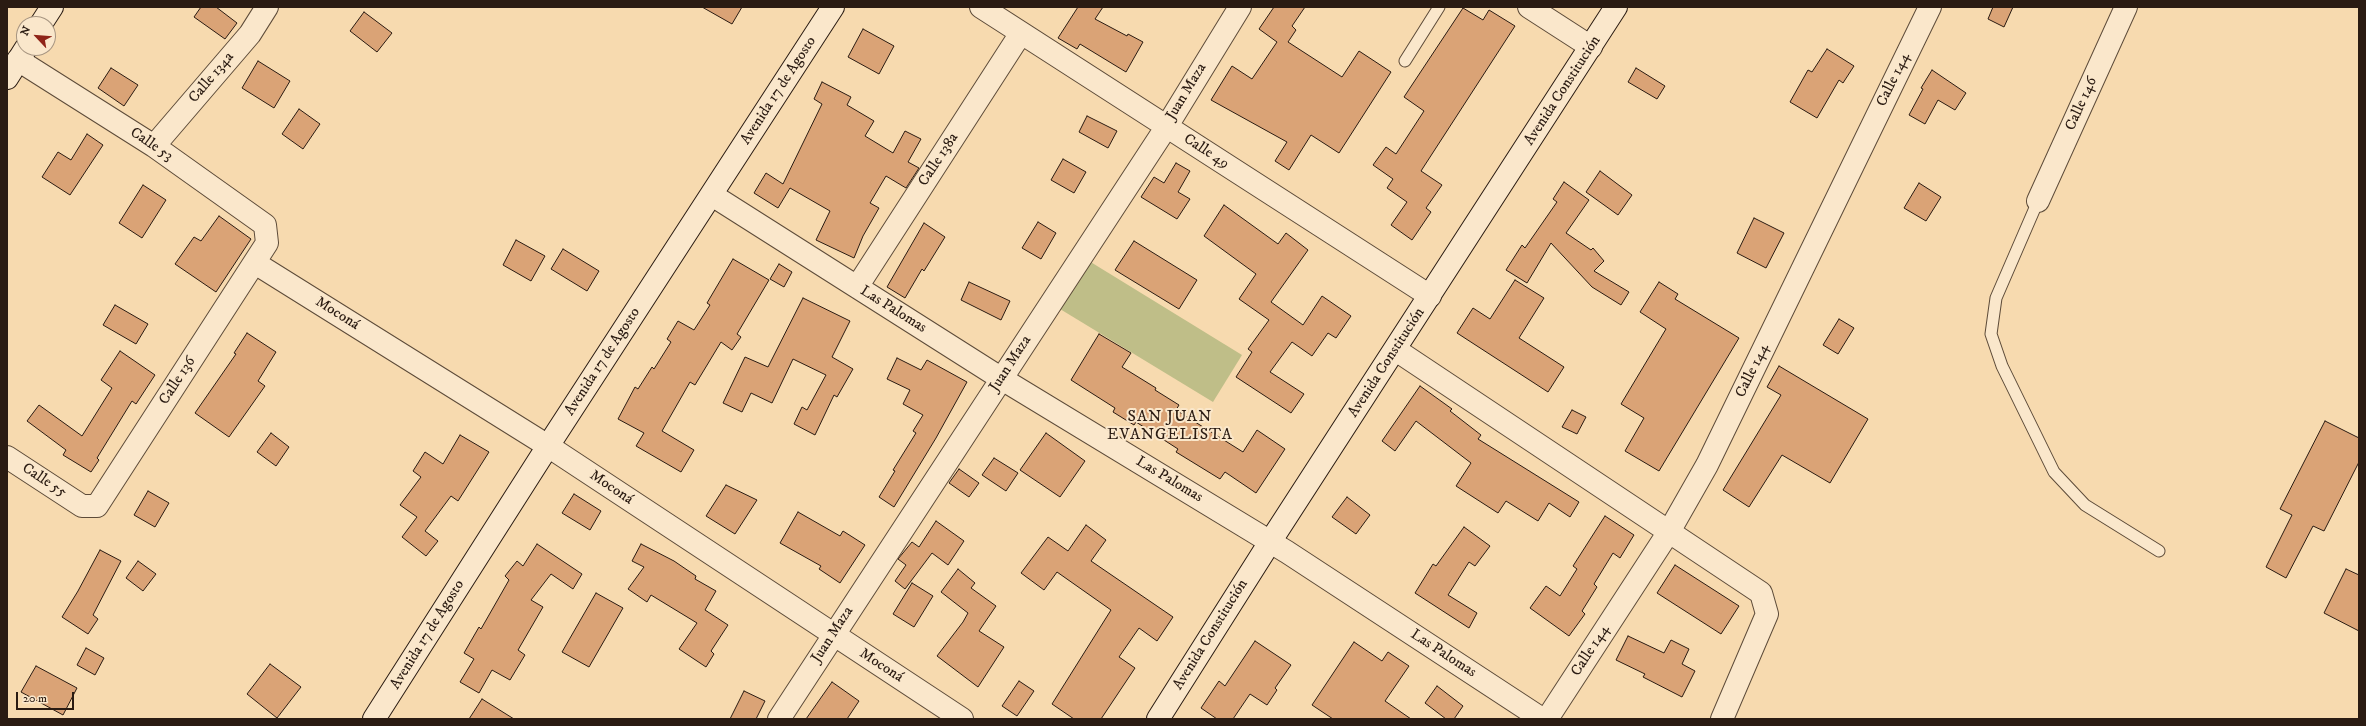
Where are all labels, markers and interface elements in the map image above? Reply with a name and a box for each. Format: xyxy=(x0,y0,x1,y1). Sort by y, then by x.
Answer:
north arrow xyxy=(16,16,56,56)
text: N xyxy=(18,24,34,38)
street label: Avenida 17 de Agosto xyxy=(737,33,821,149)
street label: Avenida Constitución xyxy=(1521,33,1605,149)
street label: Calle 134a xyxy=(186,49,238,107)
street label: Calle 144 xyxy=(1873,50,1915,110)
street label: Juan Maza xyxy=(1163,60,1211,124)
street label: Calle 146 xyxy=(2062,74,2102,134)
street label: Calle 53 xyxy=(126,124,176,166)
street label: Calle 138a xyxy=(915,130,963,190)
street label: Calle 49 xyxy=(1180,131,1232,173)
street label: Las Palomas xyxy=(856,283,930,337)
street label: Moconá xyxy=(312,293,362,335)
street label: Avenida 17 de Agosto xyxy=(561,304,645,420)
street label: Avenida Constitución xyxy=(1345,305,1429,421)
street label: Juan Maza xyxy=(986,333,1036,395)
street label: Calle 144 xyxy=(1732,341,1774,401)
street label: Calle 136 xyxy=(156,354,200,408)
district label: SAN JUAN EVANGELISTA xyxy=(1107,408,1233,446)
street label: Las Palomas xyxy=(1132,453,1206,507)
street label: Calle 55 xyxy=(18,460,70,502)
street label: Moconá xyxy=(586,467,636,509)
street label: Avenida Constitución xyxy=(1170,576,1252,694)
street label: Avenida 17 de Agosto xyxy=(387,577,469,693)
street label: Juan Maza xyxy=(808,604,858,666)
street label: Calle 144 xyxy=(1568,622,1614,680)
street label: Las Palomas xyxy=(1407,626,1479,682)
street label: Moconá xyxy=(856,645,906,687)
scale bar xyxy=(18,684,76,710)
text: 20 m xyxy=(23,691,47,706)

